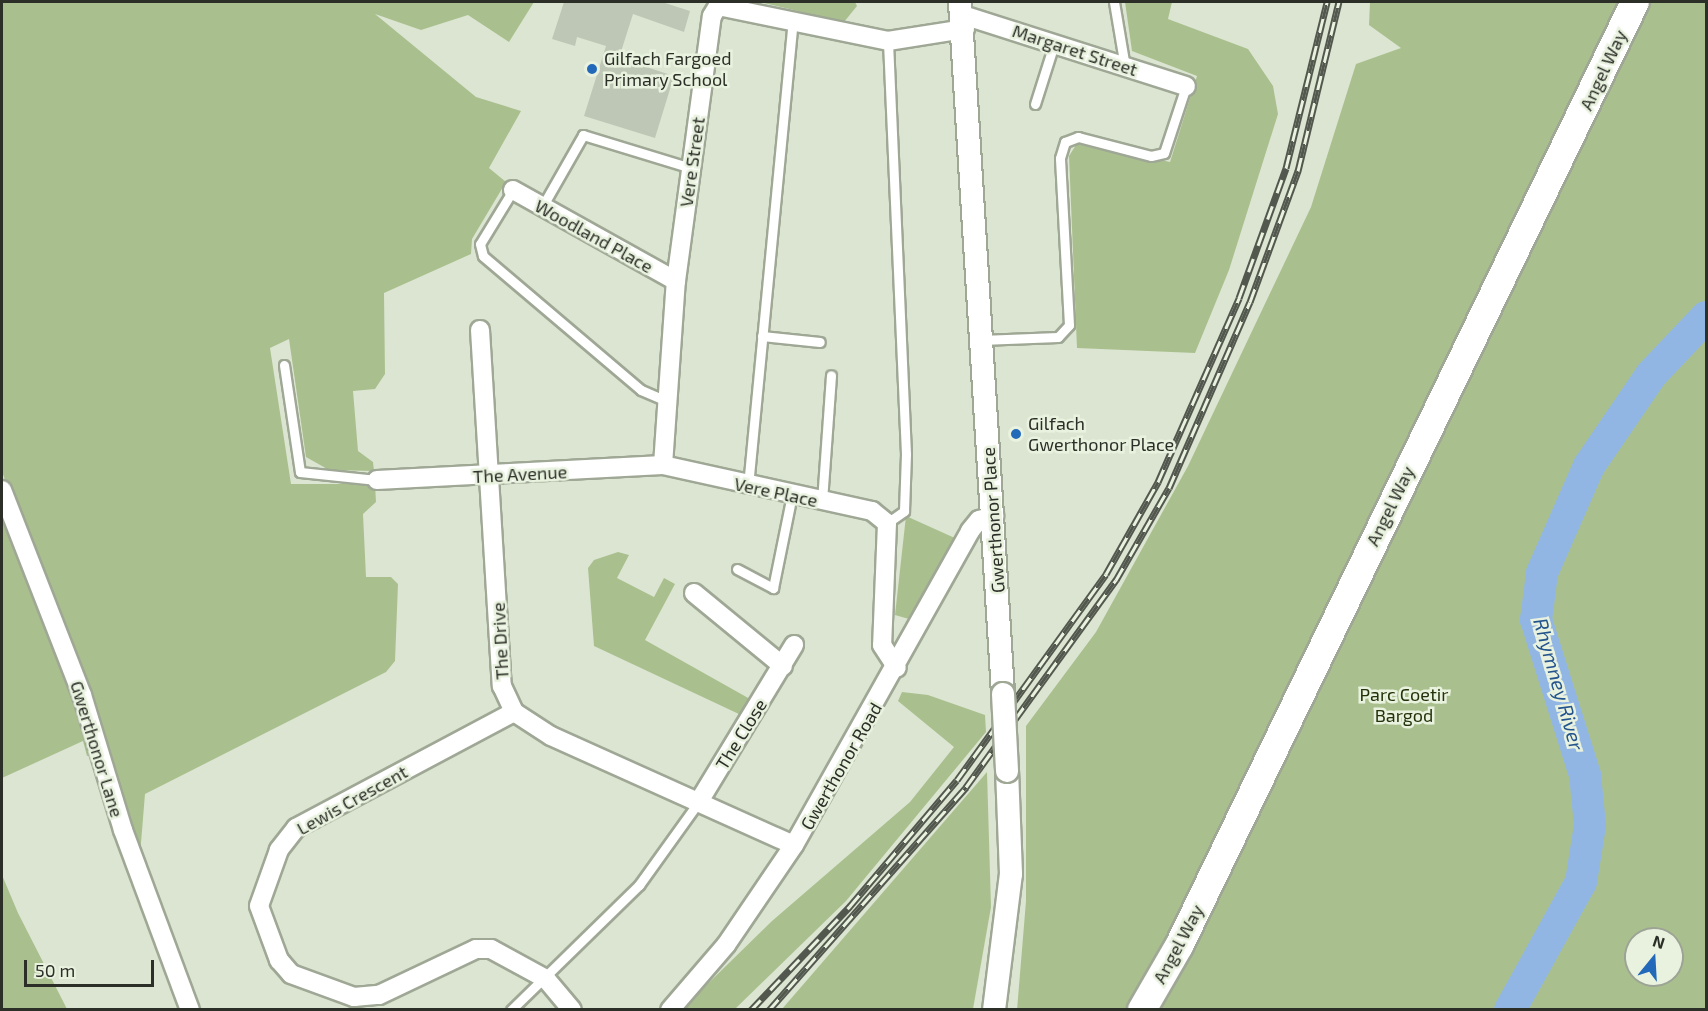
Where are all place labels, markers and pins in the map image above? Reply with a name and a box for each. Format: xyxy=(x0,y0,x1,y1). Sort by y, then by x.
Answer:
place label: Gilfach Fargoed Primary School xyxy=(604,48,732,90)
marker: Gilfach Fargoed Primary School xyxy=(585,62,599,76)
place label: Gilfach Gwerthonor Place xyxy=(1028,413,1175,456)
marker: Gilfach Gwerthonor Place xyxy=(1009,427,1023,441)

